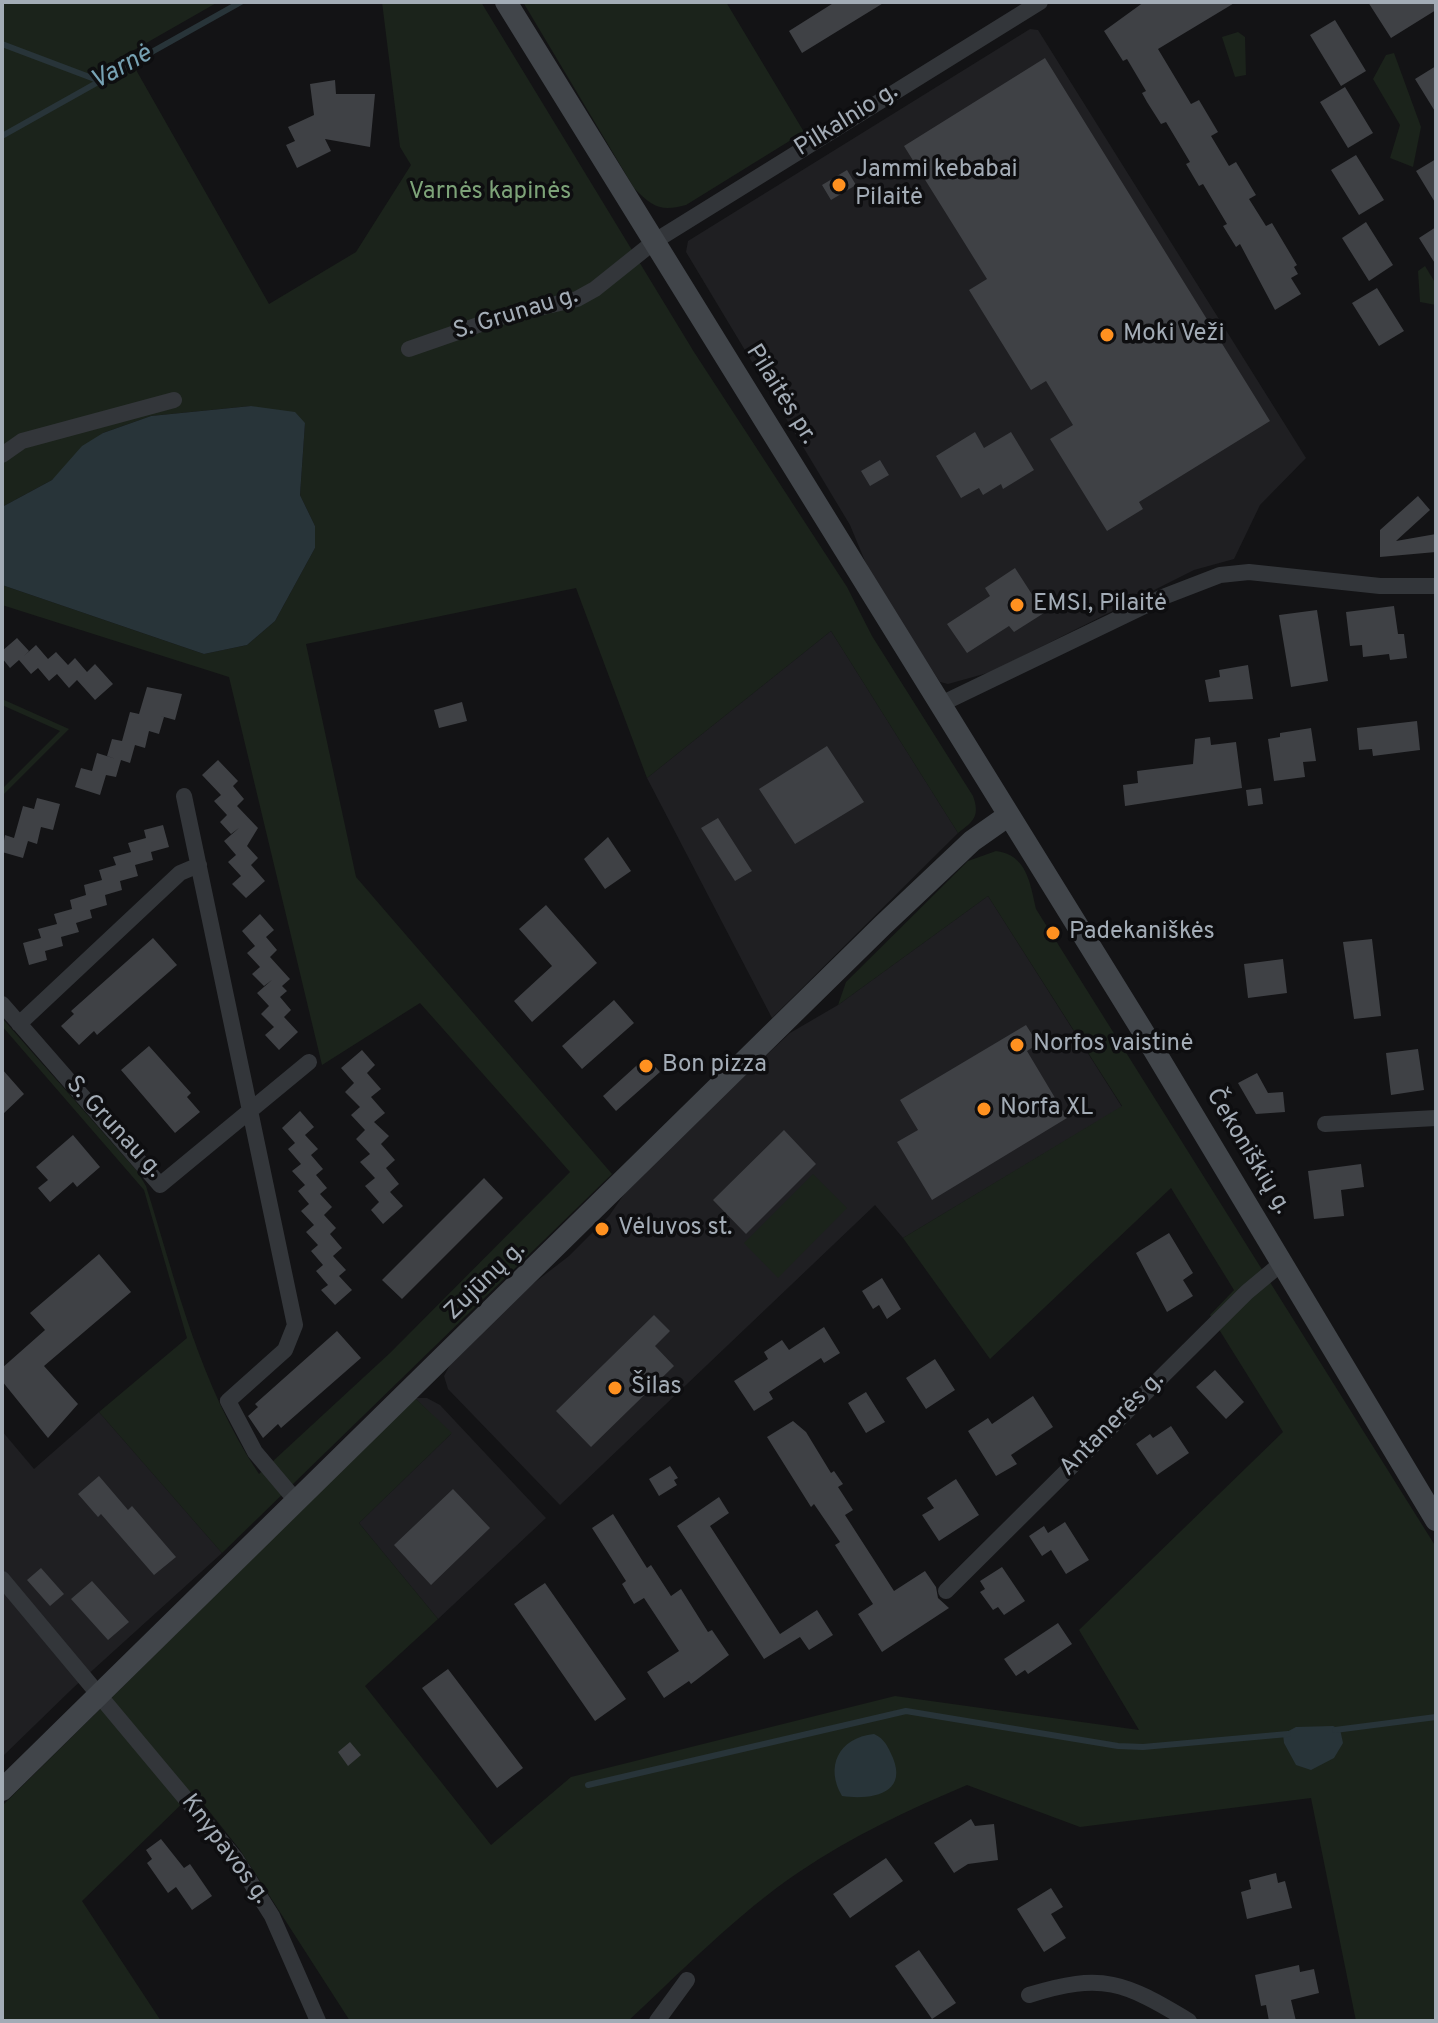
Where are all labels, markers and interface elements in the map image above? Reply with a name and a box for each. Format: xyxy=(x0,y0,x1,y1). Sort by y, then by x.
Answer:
water label: Varnė xyxy=(86,40,158,98)
street label: Pilkalnio g. xyxy=(790,78,904,164)
place label: Jammi kebabai Pilaitė xyxy=(855,157,1018,213)
marker: Jammi kebabai Pilaitė xyxy=(830,176,848,194)
park label: Varnės kapinės xyxy=(409,179,571,207)
street label: S. Grunau g. xyxy=(450,282,582,348)
place label: Moki Veži xyxy=(1123,321,1224,349)
marker: Moki Veži xyxy=(1098,326,1116,344)
street label: Pilaitės pr. xyxy=(738,340,822,450)
place label: EMSI, Pilaitė xyxy=(1033,591,1167,619)
marker: EMSI, Pilaitė xyxy=(1008,596,1026,614)
place label: Padekaniškės xyxy=(1069,919,1215,947)
marker: Padekaniškės xyxy=(1044,924,1062,942)
place label: Norfos vaistinė xyxy=(1033,1031,1193,1059)
marker: Norfos vaistinė xyxy=(1008,1036,1026,1054)
place label: Bon pizza xyxy=(662,1052,767,1080)
marker: Bon pizza xyxy=(637,1057,655,1075)
street label: S. Grunau g. xyxy=(59,1071,167,1185)
street label: Čekoniškių g. xyxy=(1198,1084,1296,1220)
place label: Norfa XL xyxy=(1000,1095,1093,1123)
marker: Norfa XL xyxy=(975,1100,993,1118)
place label: Vėluvos st. xyxy=(618,1215,733,1243)
marker: Vėluvos st. xyxy=(593,1220,611,1238)
street label: Zujūnų g. xyxy=(440,1237,532,1327)
street label: Antanerės g. xyxy=(1055,1367,1171,1483)
place label: Šilas xyxy=(631,1374,682,1402)
marker: Šilas xyxy=(606,1379,624,1397)
street label: Knypavos g. xyxy=(173,1790,275,1910)

